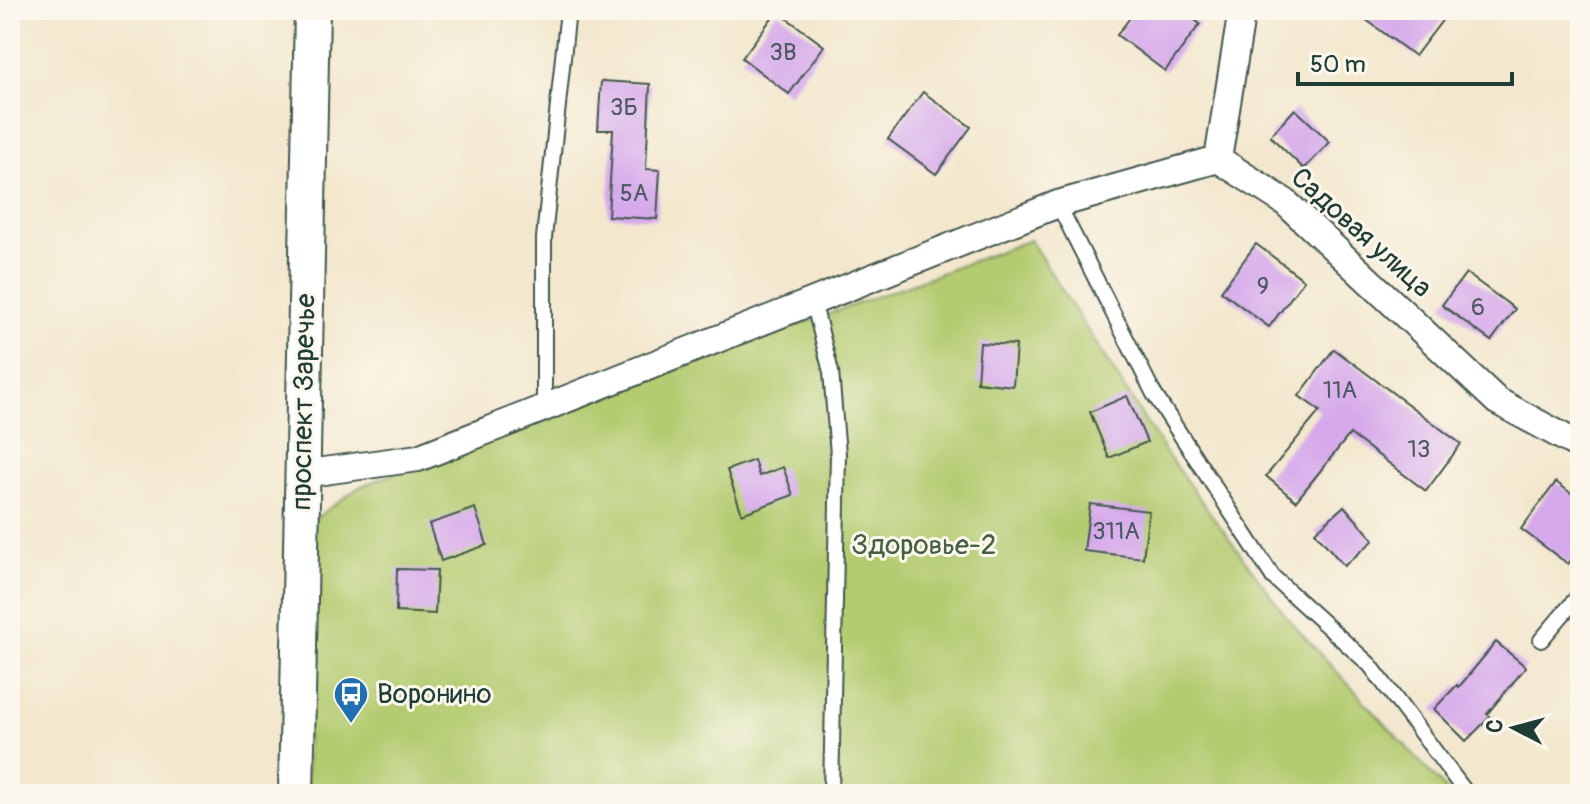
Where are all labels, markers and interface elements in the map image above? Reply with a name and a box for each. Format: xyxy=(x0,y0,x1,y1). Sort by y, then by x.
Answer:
scale bar xyxy=(1298,36,1512,86)
house number: 3В xyxy=(770,38,796,67)
text: 50 m xyxy=(1310,50,1366,79)
house number: 3Б xyxy=(610,93,638,122)
street label: Садовая улица xyxy=(1283,160,1439,306)
house number: 5А xyxy=(620,179,648,208)
house number: 9 xyxy=(1257,272,1269,301)
street label: проспект Заречье xyxy=(285,293,323,511)
house number: 6 xyxy=(1471,293,1485,322)
house number: 11А xyxy=(1323,376,1357,405)
house number: 13 xyxy=(1408,435,1430,464)
house number: 311А xyxy=(1092,517,1140,546)
park label: Здоровье-2 xyxy=(852,528,996,563)
bus stop icon: Воронино xyxy=(332,675,370,725)
place label: Воронино xyxy=(377,677,492,712)
north arrow xyxy=(1474,688,1554,768)
text: С xyxy=(1480,717,1510,734)

